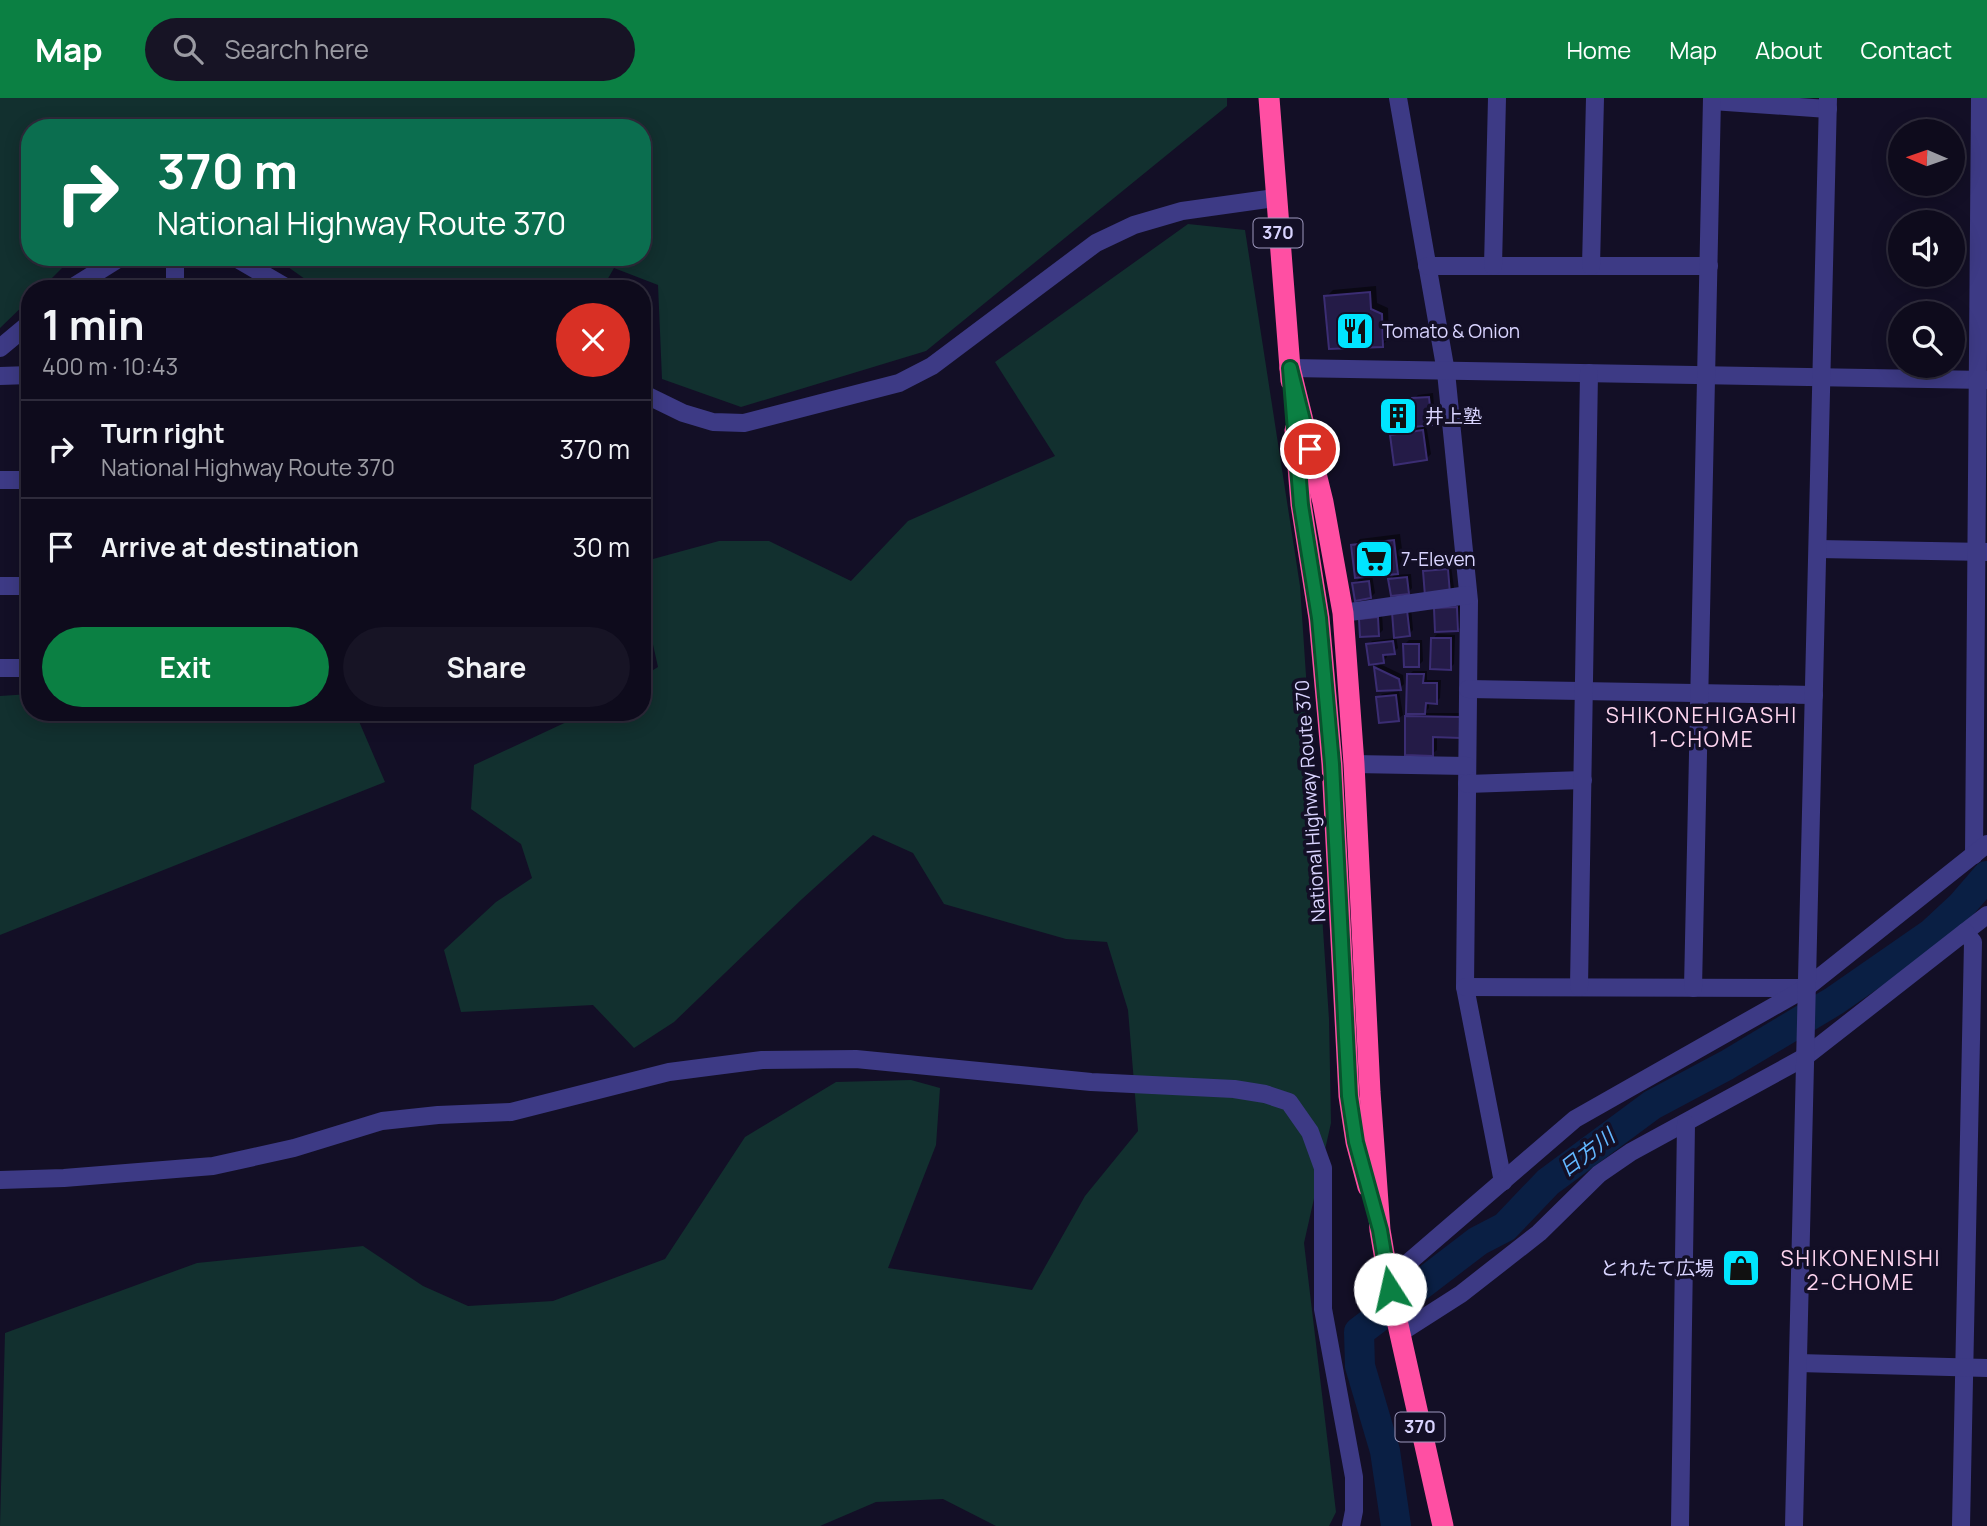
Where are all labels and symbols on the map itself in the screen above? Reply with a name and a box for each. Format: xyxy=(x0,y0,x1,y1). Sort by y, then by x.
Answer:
north arrow xyxy=(1888,119,1965,196)
road number: 370 xyxy=(1254,218,1302,248)
restaurant icon: Tomato & Onion xyxy=(1334,310,1376,352)
place label: Tomato & Onion xyxy=(1382,318,1520,344)
building icon: 井上塾 xyxy=(1377,395,1419,437)
place label: 井上塾 xyxy=(1425,403,1482,429)
pin xyxy=(1280,419,1340,479)
supermarket icon: 7-Eleven xyxy=(1353,538,1395,580)
place label: 7-Eleven xyxy=(1401,546,1476,572)
street label: National Highway Route 370 xyxy=(1289,679,1331,923)
district label: SHIKONEHIGASHI 1-CHOME xyxy=(1606,701,1798,753)
water label: 日方川 xyxy=(1553,1121,1622,1182)
district label: SHIKONENISHI 2-CHOME xyxy=(1780,1244,1942,1296)
shop icon: とれたて広場 xyxy=(1720,1247,1762,1289)
position arrow xyxy=(1353,1252,1427,1326)
place label: とれたて広場 xyxy=(1600,1255,1714,1281)
road number: 370 xyxy=(1396,1412,1444,1442)

